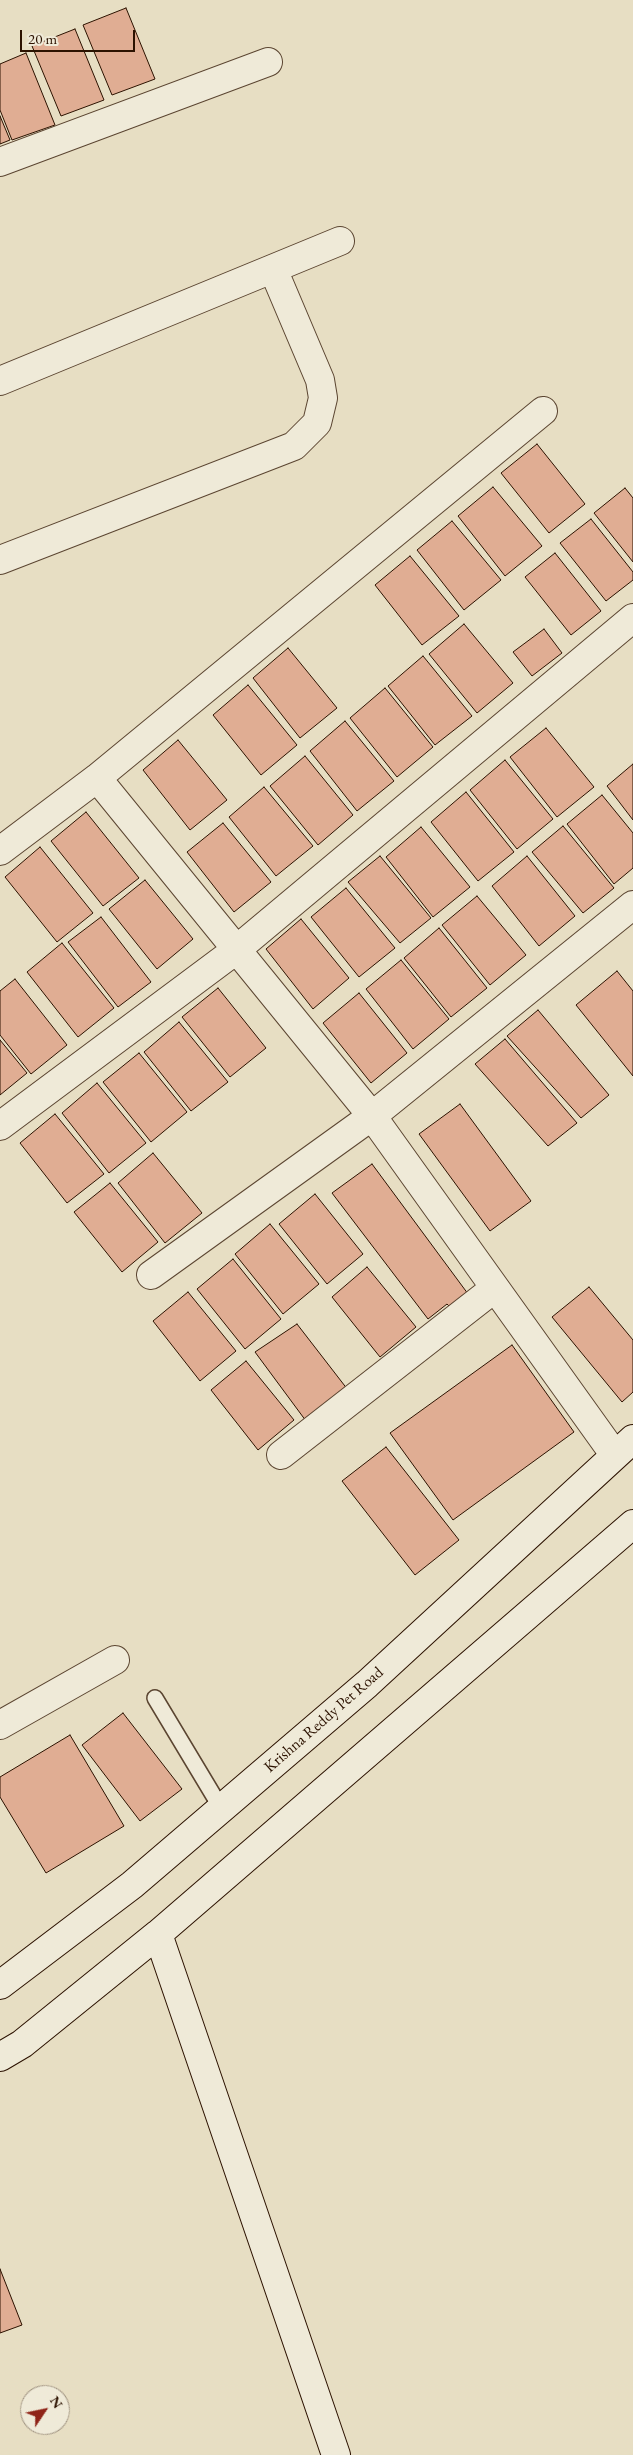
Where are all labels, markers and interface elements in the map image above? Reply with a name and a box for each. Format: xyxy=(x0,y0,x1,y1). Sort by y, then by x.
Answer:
scale bar xyxy=(22,20,138,52)
text: 20 m xyxy=(28,29,57,48)
street label: Krishna Reddy Pet Road xyxy=(261,1663,387,1777)
north arrow xyxy=(20,2385,70,2435)
text: N xyxy=(46,2392,67,2412)

